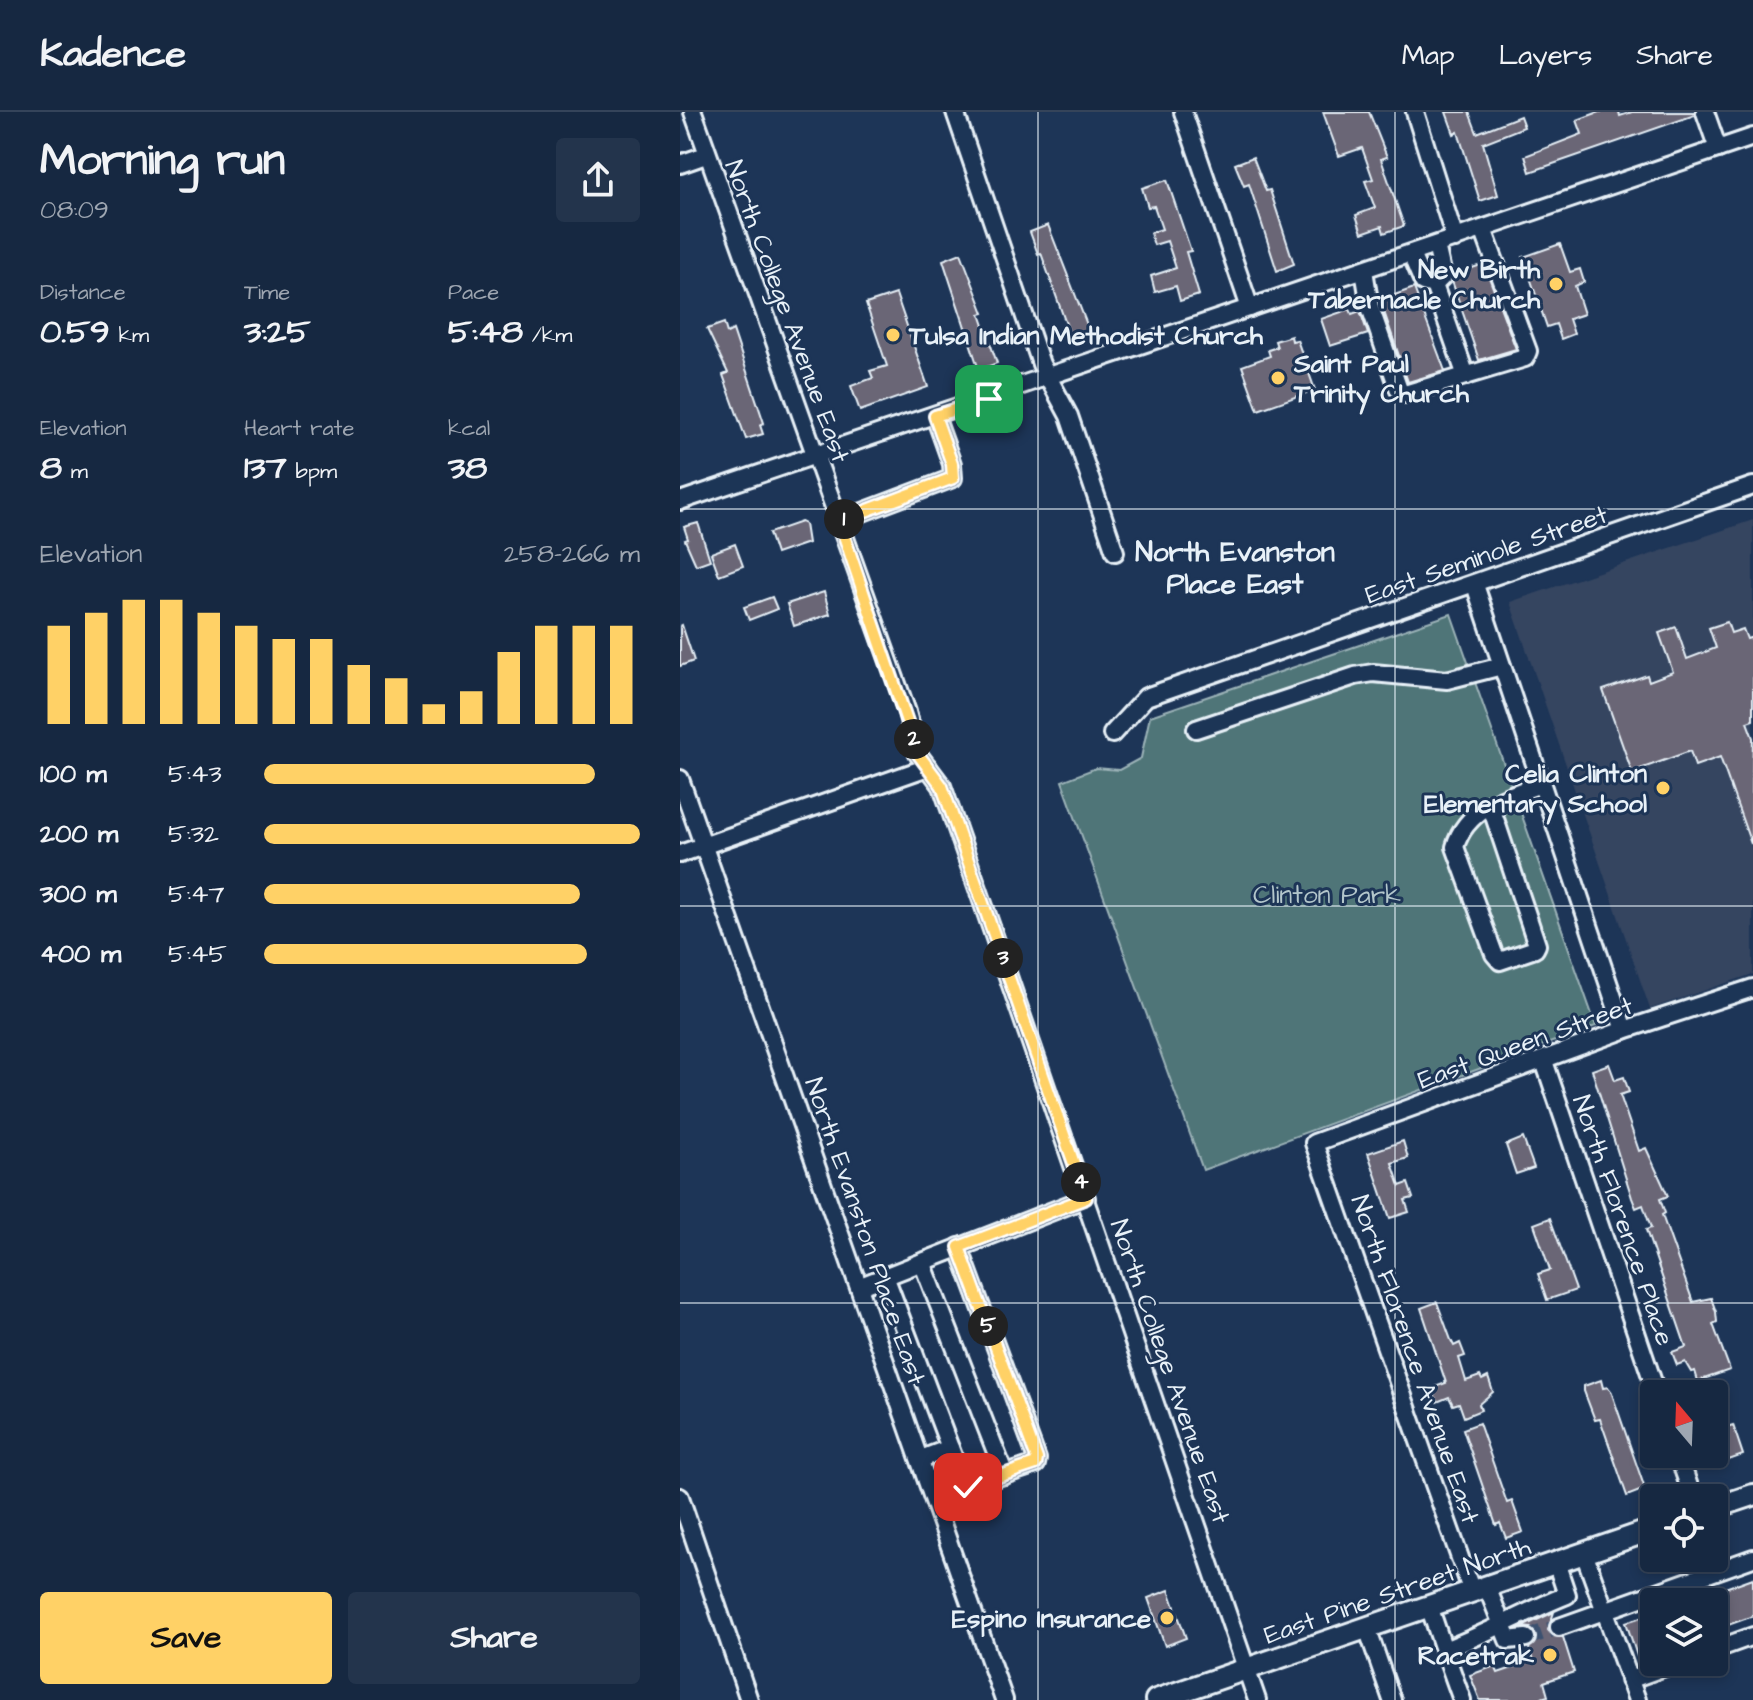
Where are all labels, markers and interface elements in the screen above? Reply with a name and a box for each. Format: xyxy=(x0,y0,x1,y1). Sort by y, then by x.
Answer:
text: Kadence xyxy=(40,29,186,81)
text: Map xyxy=(1402,36,1455,75)
text: Layers xyxy=(1499,36,1592,75)
text: Share xyxy=(1636,36,1713,75)
text: Morning run xyxy=(40,131,285,192)
button: share xyxy=(556,138,640,222)
street label: North College Avenue East xyxy=(714,155,859,469)
text: 08:09 xyxy=(40,192,109,228)
place label: New Birth Tabernacle Church xyxy=(1307,252,1541,318)
marker: New Birth Tabernacle Church xyxy=(1547,275,1565,293)
text: Distance xyxy=(40,277,126,308)
text: Time xyxy=(244,277,290,308)
text: Pace xyxy=(448,277,499,308)
text: 0.59 xyxy=(40,308,110,356)
text: 3:25 xyxy=(244,308,311,356)
text: 5:48 xyxy=(448,308,523,356)
place label: Tulsa Indian Methodist Church xyxy=(908,318,1264,354)
text: km xyxy=(110,320,149,351)
text: /km xyxy=(523,320,572,351)
marker: Tulsa Indian Methodist Church xyxy=(884,326,902,344)
place label: Saint Paul Trinity Church xyxy=(1293,346,1470,415)
pin xyxy=(955,365,1023,433)
marker: Saint Paul Trinity Church xyxy=(1269,369,1287,387)
icon: arrive xyxy=(967,377,1011,421)
text: Elevation xyxy=(40,413,127,444)
text: Heart rate xyxy=(244,413,354,444)
text: kcal xyxy=(448,413,490,444)
text: 8 xyxy=(40,444,62,492)
text: 137 xyxy=(244,444,287,492)
text: 38 xyxy=(448,444,487,492)
text: m xyxy=(62,456,88,487)
text: bpm xyxy=(287,456,337,487)
street label: East Seminole Street xyxy=(1360,496,1613,613)
pin: 1 xyxy=(824,499,864,539)
text: 1 xyxy=(843,503,845,534)
district label: North Evanston Place East xyxy=(1135,533,1335,604)
text: Elevation xyxy=(40,536,142,572)
text: 258–266 m xyxy=(504,536,640,572)
pin: 2 xyxy=(894,719,934,759)
text: 2 xyxy=(908,723,920,754)
text: 100 m xyxy=(40,756,107,792)
text: 5:43 xyxy=(168,756,222,792)
place label: Celia Clinton Elementary School xyxy=(1424,756,1647,825)
marker: Celia Clinton Elementary School xyxy=(1654,779,1672,797)
text: 200 m xyxy=(40,816,118,852)
text: 5:32 xyxy=(168,816,219,852)
text: 300 m xyxy=(40,876,117,912)
text: 5:47 xyxy=(168,876,224,912)
park label: Clinton Park xyxy=(1253,877,1401,913)
text: 400 m xyxy=(40,936,121,972)
text: 5:45 xyxy=(168,936,227,972)
pin: 3 xyxy=(983,938,1023,978)
text: 3 xyxy=(997,942,1009,973)
street label: East Queen Street xyxy=(1413,987,1638,1099)
street label: North Evanston Place East xyxy=(795,1073,935,1390)
street label: North Florence Place xyxy=(1563,1090,1683,1350)
pin: 4 xyxy=(1061,1162,1101,1202)
text: 4 xyxy=(1074,1166,1088,1197)
street label: North Florence Avenue East xyxy=(1342,1190,1488,1529)
street label: North College Avenue East xyxy=(1099,1215,1239,1529)
pin: 5 xyxy=(968,1306,1008,1346)
text: 5 xyxy=(980,1310,996,1341)
north arrow xyxy=(1640,1380,1728,1468)
map controls xyxy=(1640,1380,1728,1676)
pin xyxy=(934,1453,1002,1521)
icon: check xyxy=(946,1465,990,1509)
button: locate xyxy=(1640,1484,1728,1572)
street label: East Pine Street North xyxy=(1259,1528,1536,1654)
button: layers xyxy=(1640,1588,1728,1676)
button: Save xyxy=(40,1592,332,1684)
button: Share xyxy=(348,1592,640,1684)
place label: Espino Insurance xyxy=(952,1601,1151,1637)
marker: Espino Insurance xyxy=(1158,1609,1176,1627)
place label: Racetrak xyxy=(1418,1638,1535,1674)
marker: Racetrak xyxy=(1541,1646,1559,1664)

